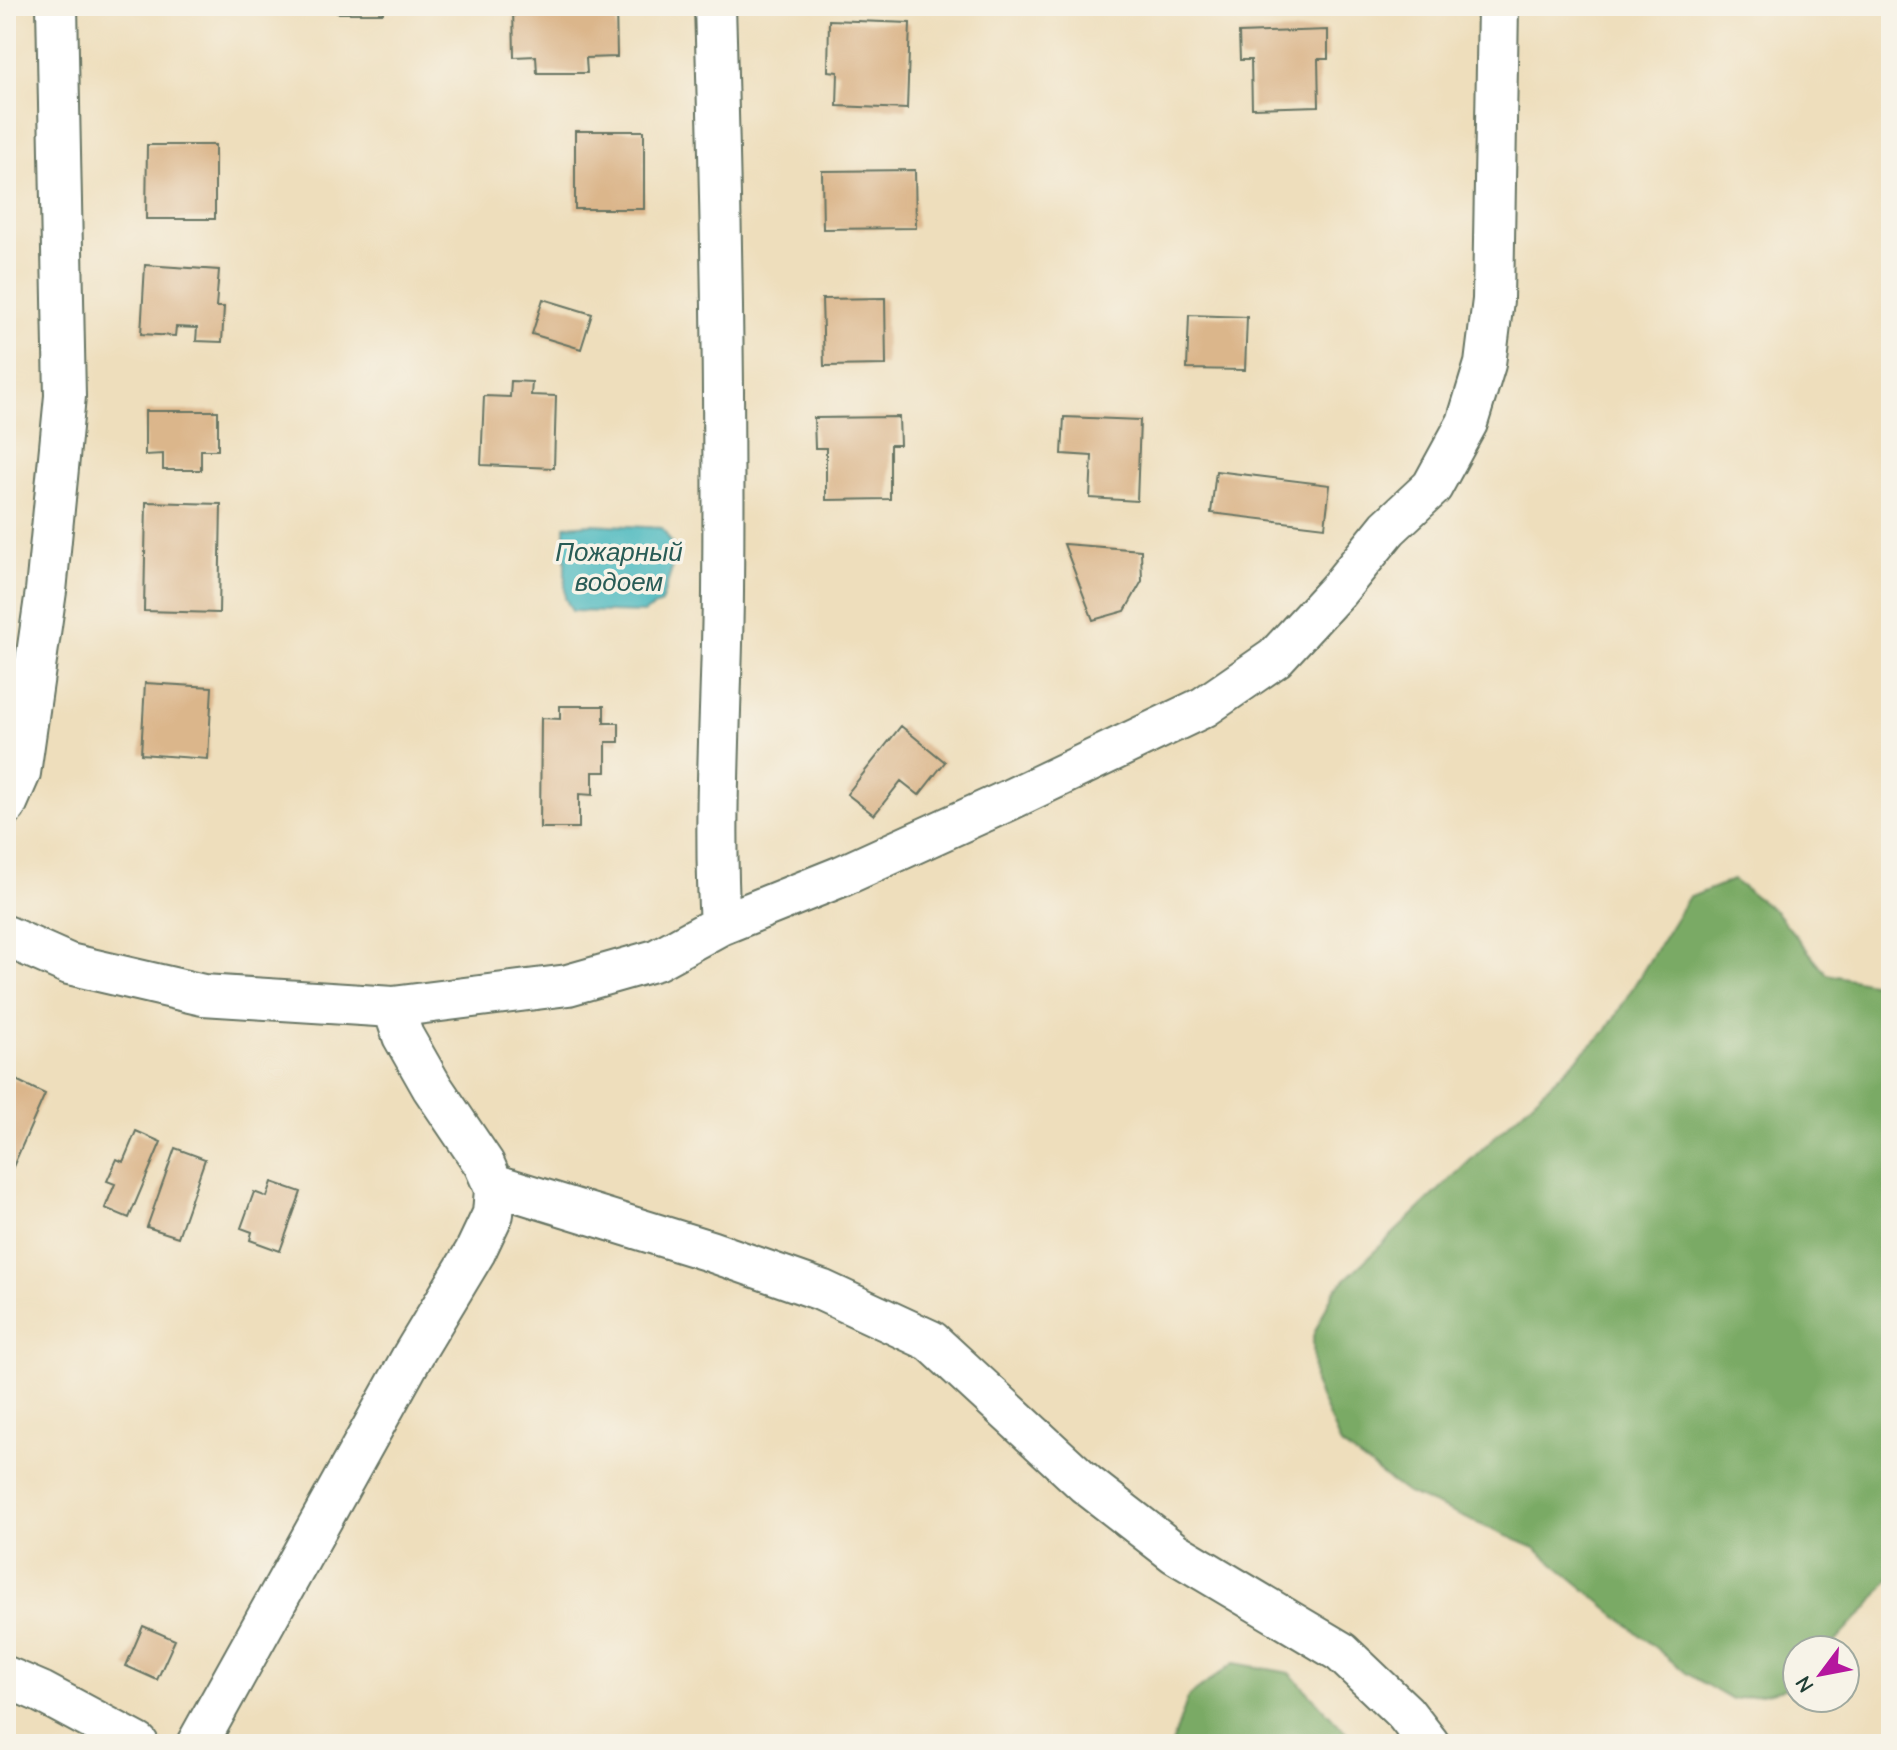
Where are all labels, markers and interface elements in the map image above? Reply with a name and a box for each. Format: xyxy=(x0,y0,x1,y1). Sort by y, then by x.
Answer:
water label: Пожарный водоем xyxy=(555,538,683,598)
north arrow xyxy=(1781,1634,1861,1714)
text: N xyxy=(1790,1671,1820,1697)

